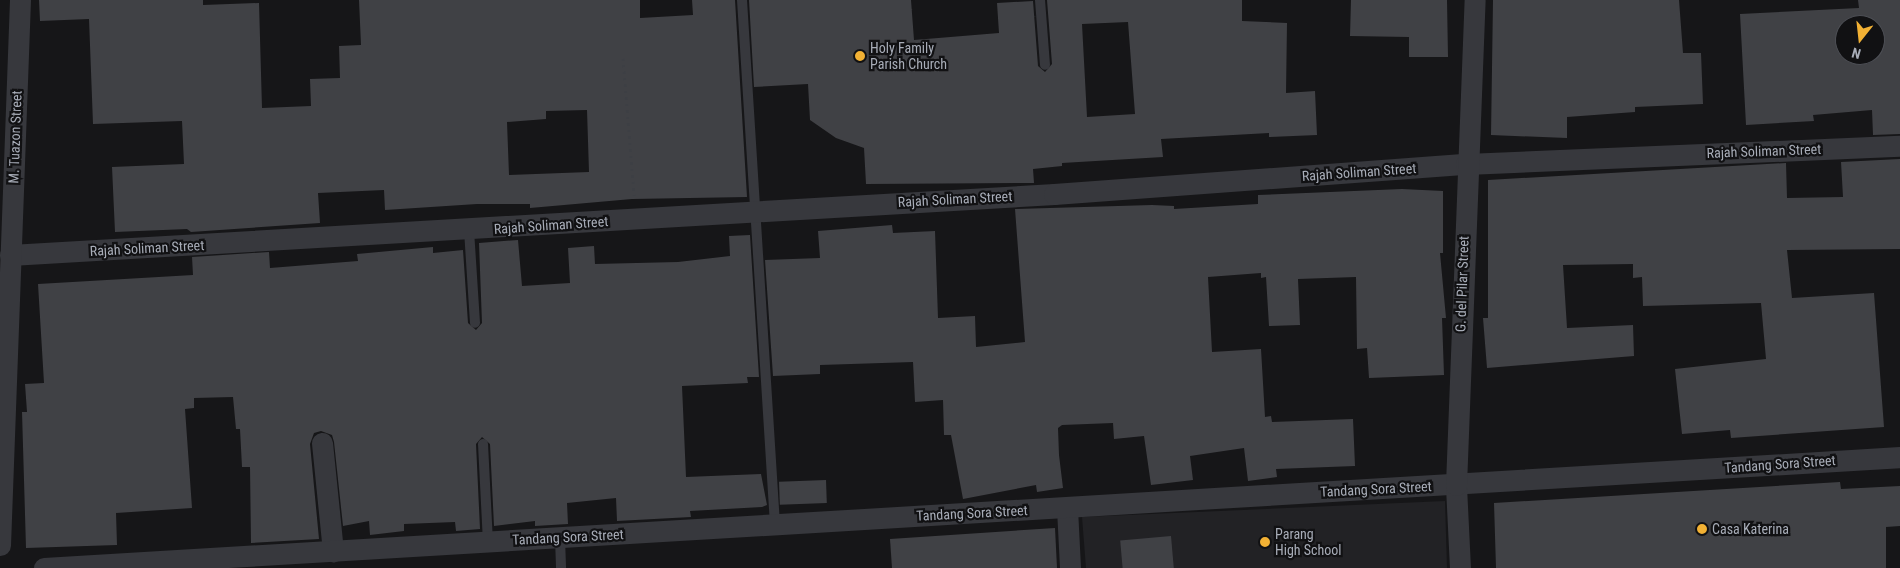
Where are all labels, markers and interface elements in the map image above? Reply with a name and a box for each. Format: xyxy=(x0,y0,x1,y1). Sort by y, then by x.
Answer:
north arrow xyxy=(1835,15,1885,65)
place label: Holy Family Parish Church xyxy=(870,40,947,72)
text: N xyxy=(1850,45,1862,62)
marker: Holy Family Parish Church xyxy=(854,50,866,62)
street label: M. Tuazon Street xyxy=(5,90,25,184)
street label: Rajah Soliman Street xyxy=(1706,141,1822,161)
street label: Rajah Soliman Street xyxy=(1301,160,1417,184)
street label: Rajah Soliman Street xyxy=(897,188,1013,210)
street label: Rajah Soliman Street xyxy=(493,213,609,237)
street label: G. del Pilar Street xyxy=(1452,236,1472,332)
street label: Rajah Soliman Street xyxy=(89,237,205,259)
street label: Tandang Sora Street xyxy=(1724,452,1836,476)
street label: Tandang Sora Street xyxy=(1320,478,1432,500)
street label: Tandang Sora Street xyxy=(916,502,1028,524)
place label: Casa Katerina xyxy=(1712,521,1789,537)
marker: Casa Katerina xyxy=(1696,523,1708,535)
street label: Tandang Sora Street xyxy=(512,526,624,548)
place label: Parang High School xyxy=(1275,526,1342,558)
marker: Parang High School xyxy=(1259,536,1271,548)

